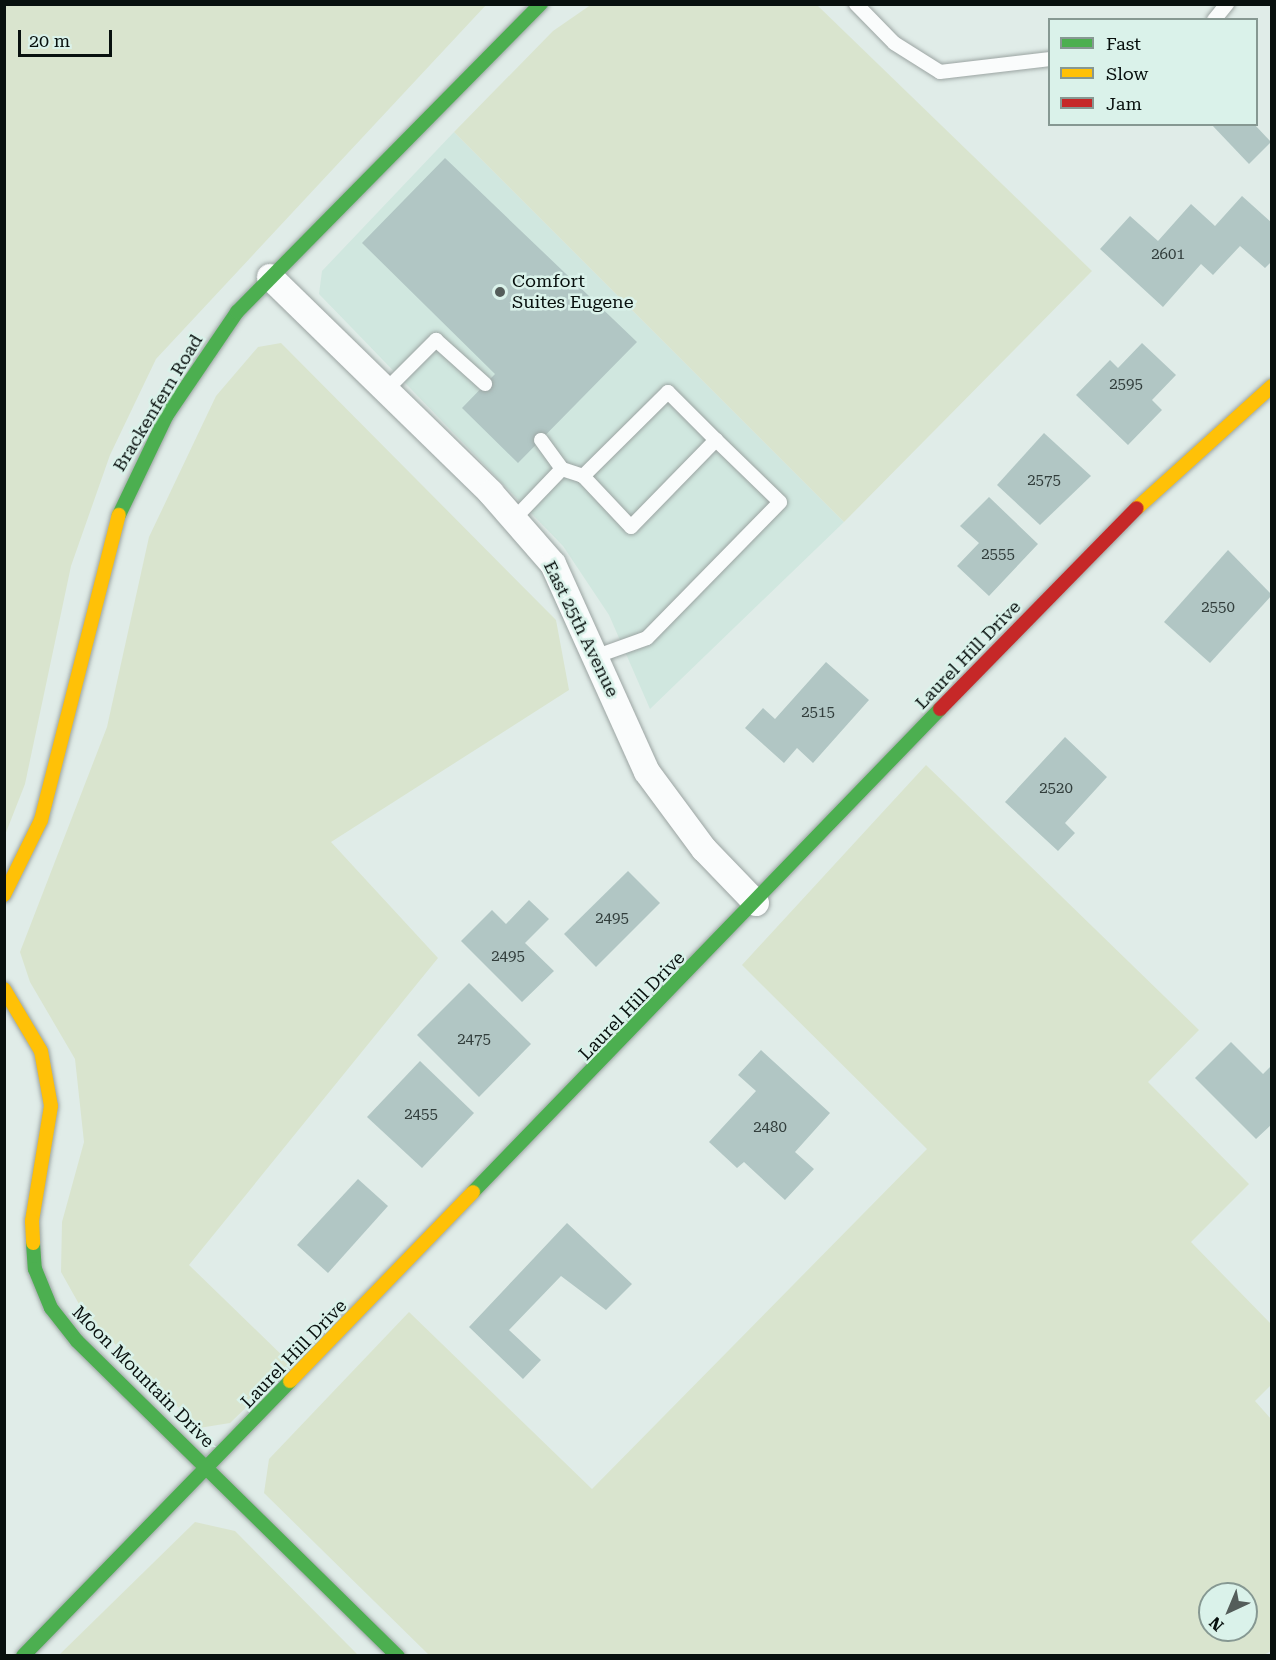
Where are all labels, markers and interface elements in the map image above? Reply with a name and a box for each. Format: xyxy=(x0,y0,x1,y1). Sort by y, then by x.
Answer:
scale bar xyxy=(21,18,116,56)
legend xyxy=(1048,18,1258,126)
text: 20 m xyxy=(29,30,70,51)
text: Fast xyxy=(1106,33,1141,54)
text: Slow xyxy=(1106,63,1148,84)
text: Jam xyxy=(1106,93,1142,114)
house number: 2601 xyxy=(1151,246,1185,264)
place label: Comfort Suites Eugene xyxy=(512,271,634,314)
marker: Comfort Suites Eugene xyxy=(493,285,507,299)
street label: Brackenfern Road xyxy=(109,331,207,475)
house number: 2595 xyxy=(1109,376,1143,394)
house number: 2575 xyxy=(1027,472,1061,490)
house number: 2555 xyxy=(981,546,1015,564)
street label: East 25th Avenue xyxy=(539,557,623,701)
street label: Laurel Hill Drive xyxy=(911,596,1025,714)
house number: 2550 xyxy=(1201,599,1235,617)
house number: 2515 xyxy=(801,704,835,722)
house number: 2520 xyxy=(1039,780,1073,798)
house number: 2495 xyxy=(595,910,629,928)
street label: Laurel Hill Drive xyxy=(575,947,689,1065)
house number: 2495 xyxy=(491,948,525,966)
house number: 2475 xyxy=(457,1031,491,1049)
house number: 2455 xyxy=(404,1106,438,1124)
house number: 2480 xyxy=(753,1119,787,1137)
street label: Laurel Hill Drive xyxy=(237,1295,351,1413)
street label: Moon Mountain Drive xyxy=(68,1302,218,1452)
north arrow xyxy=(1198,1582,1258,1642)
text: N xyxy=(1206,1613,1228,1635)

